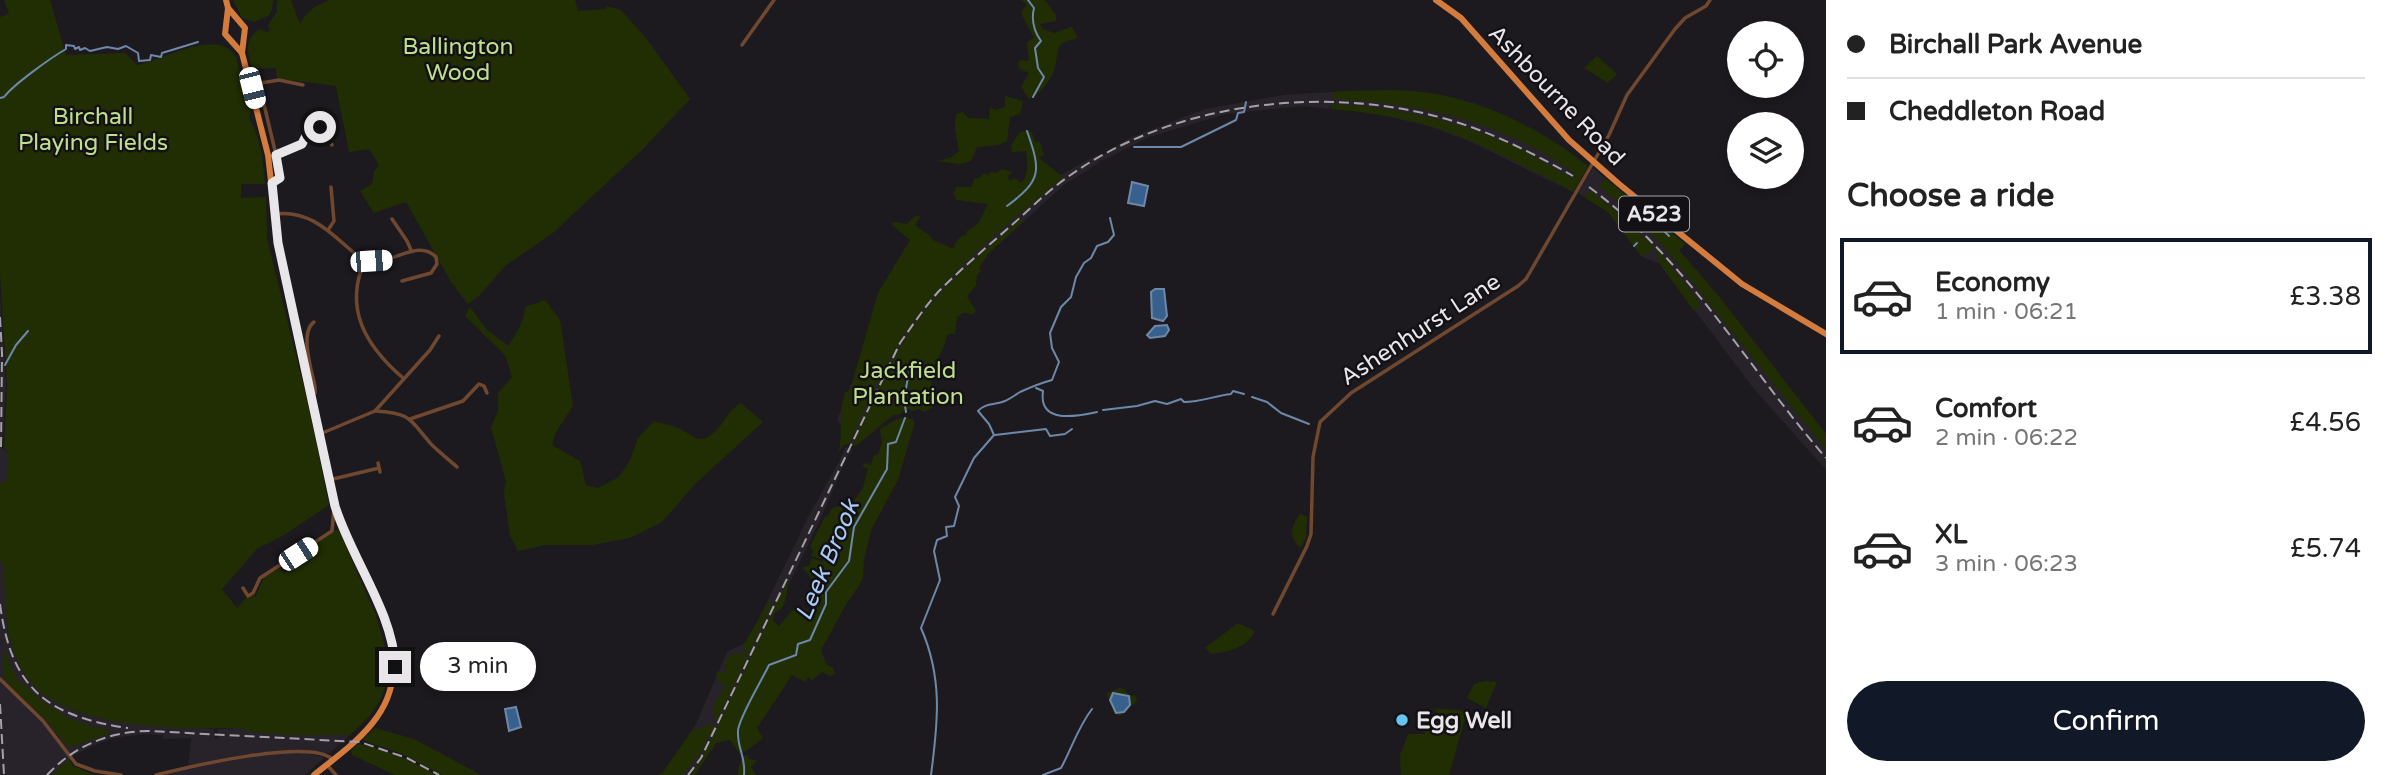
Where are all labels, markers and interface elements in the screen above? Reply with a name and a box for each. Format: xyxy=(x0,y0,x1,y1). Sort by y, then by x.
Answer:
street label: Ashbourne Road xyxy=(1482,20,1630,172)
map controls xyxy=(1727,21,1804,189)
button: locate xyxy=(1727,21,1804,98)
text: Birchall Park Avenue xyxy=(1889,29,2142,60)
park label: Ballington Wood xyxy=(402,33,514,87)
car xyxy=(237,65,268,111)
text: Cheddleton Road xyxy=(1889,96,2105,127)
park label: Birchall Playing Fields xyxy=(18,103,168,157)
route start xyxy=(304,111,336,143)
button: layers xyxy=(1727,112,1804,189)
text: Choose a ride xyxy=(1847,177,2054,215)
road number: A523 xyxy=(1619,196,1689,232)
car xyxy=(350,249,393,273)
icon: car xyxy=(1851,265,1914,328)
text: Economy xyxy=(1935,267,2050,298)
street label: Ashenhurst Lane xyxy=(1335,268,1506,392)
text: £3.38 xyxy=(2290,281,2361,312)
text: 1 min · 06:21 xyxy=(1935,298,2078,326)
park label: Jackfield Plantation xyxy=(852,357,964,411)
icon: car xyxy=(1851,391,1914,454)
text: Comfort xyxy=(1935,393,2037,424)
text: £4.56 xyxy=(2290,407,2361,438)
text: 2 min · 06:22 xyxy=(1935,424,2078,452)
water label: Leek Brook xyxy=(789,494,867,625)
icon: car xyxy=(1851,517,1914,580)
text: XL xyxy=(1935,519,1967,550)
text: £5.74 xyxy=(2290,533,2361,564)
car xyxy=(275,534,322,574)
text: 3 min · 06:23 xyxy=(1935,550,2078,578)
callout: 3 min xyxy=(420,642,535,692)
route end xyxy=(379,651,411,683)
text: 3 min xyxy=(447,652,509,680)
button: Confirm xyxy=(1847,681,2365,761)
place label: Egg Well xyxy=(1416,707,1512,735)
marker: Egg Well xyxy=(1394,712,1410,728)

